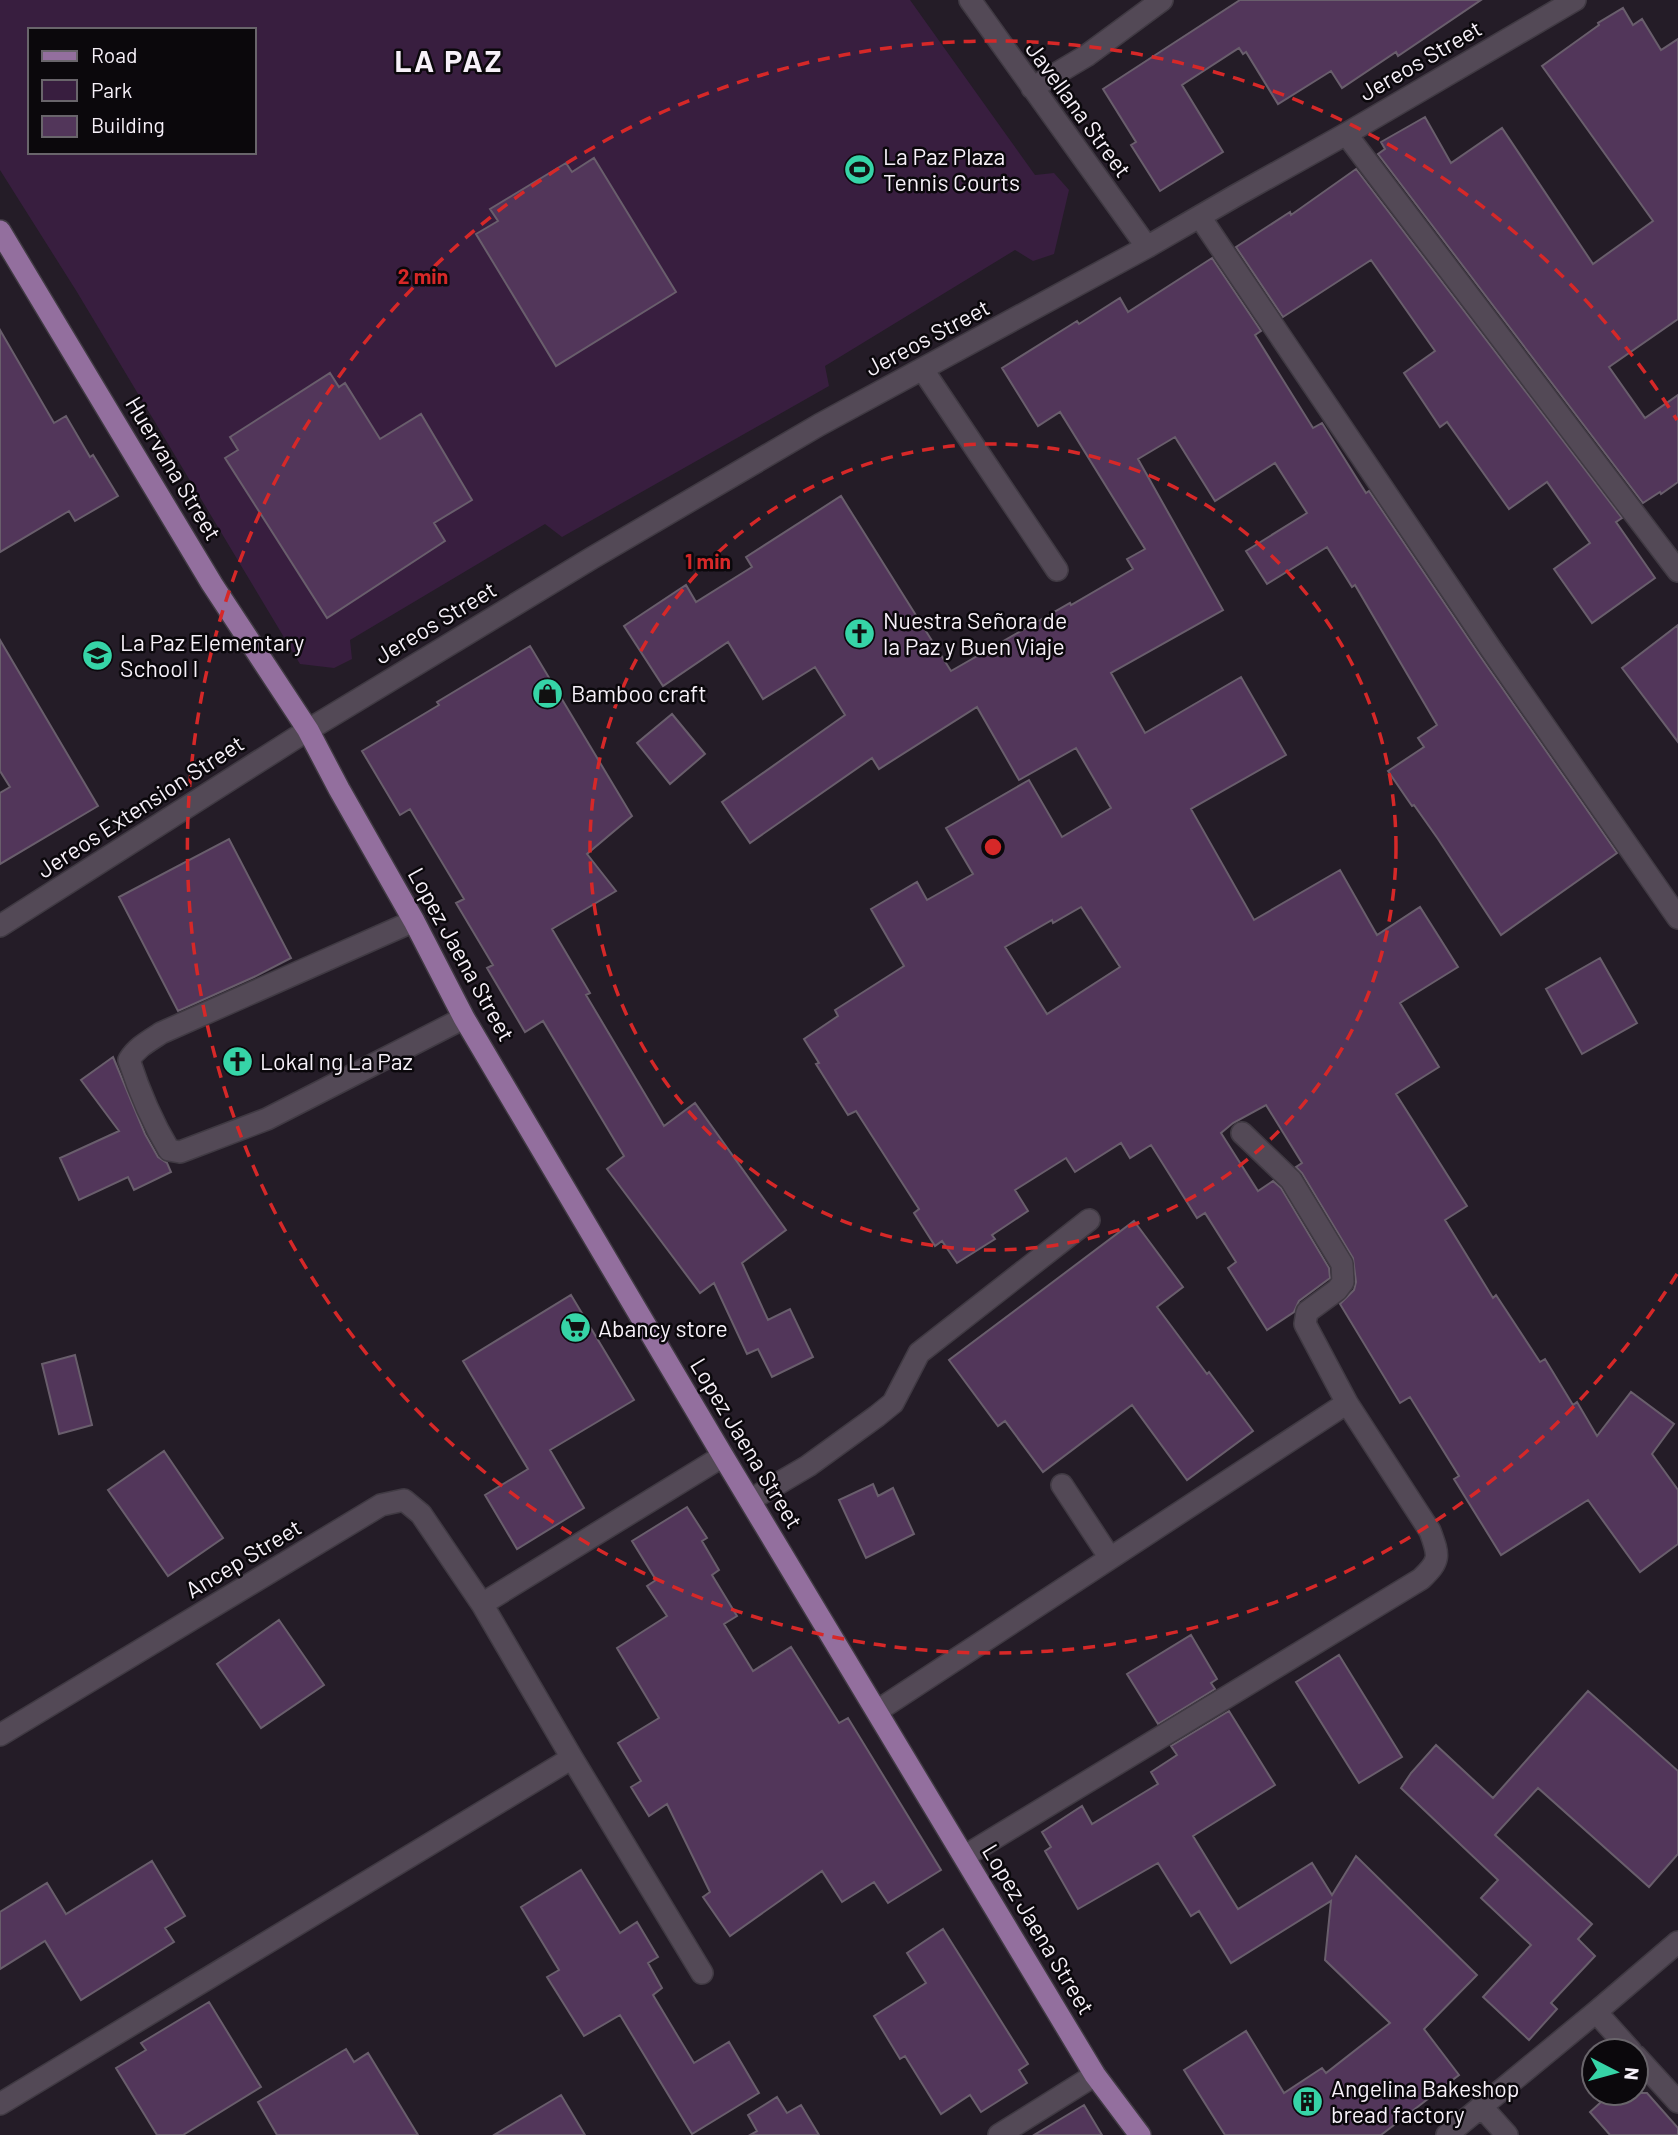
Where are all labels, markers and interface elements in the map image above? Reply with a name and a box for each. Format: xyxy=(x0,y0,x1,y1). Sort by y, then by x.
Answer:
street label: Jereos Street xyxy=(1354,14,1486,106)
legend xyxy=(28,28,256,154)
street label: Javellana Street xyxy=(1020,35,1138,183)
text: Road xyxy=(91,42,137,67)
district label: LA PAZ xyxy=(394,42,504,78)
text: Park xyxy=(91,77,132,102)
text: Building xyxy=(91,112,165,137)
place label: La Paz Plaza Tennis Courts xyxy=(883,142,1020,196)
sports icon: La Paz Plaza Tennis Courts xyxy=(843,152,877,186)
text: 2 min xyxy=(398,263,448,288)
street label: Jereos Street xyxy=(860,292,994,382)
street label: Huervana Street xyxy=(120,391,228,545)
text: 1 min xyxy=(685,548,731,573)
street label: Jereos Street xyxy=(369,575,501,669)
place label: Nuestra Señora de la Paz y Buen Viaje xyxy=(883,606,1067,660)
church icon: Nuestra Señora de la Paz y Buen Viaje xyxy=(843,616,877,650)
place label: La Paz Elementary School I xyxy=(120,628,305,682)
school or university icon: La Paz Elementary School I xyxy=(80,638,114,672)
shop icon: Bamboo craft xyxy=(531,676,565,710)
place label: Bamboo craft xyxy=(571,679,707,707)
street label: Jereos Extension Street xyxy=(31,729,249,883)
centre of rings xyxy=(981,835,1005,859)
street label: Lopez Jaena Street xyxy=(403,862,521,1046)
church icon: Lokal ng La Paz xyxy=(220,1044,254,1078)
place label: Lokal ng La Paz xyxy=(260,1047,413,1075)
supermarket icon: Abancy store xyxy=(558,1311,592,1345)
place label: Abancy store xyxy=(598,1314,728,1342)
street label: Lopez Jaena Street xyxy=(685,1353,809,1533)
street label: Ancep Street xyxy=(180,1512,306,1604)
street label: Lopez Jaena Street xyxy=(977,1839,1101,2019)
north arrow xyxy=(1580,2037,1650,2107)
text: N xyxy=(1620,2066,1645,2081)
place label: Angelina Bakeshop bread factory xyxy=(1331,2074,1520,2128)
building icon: Angelina Bakeshop bread factory xyxy=(1291,2084,1325,2118)

